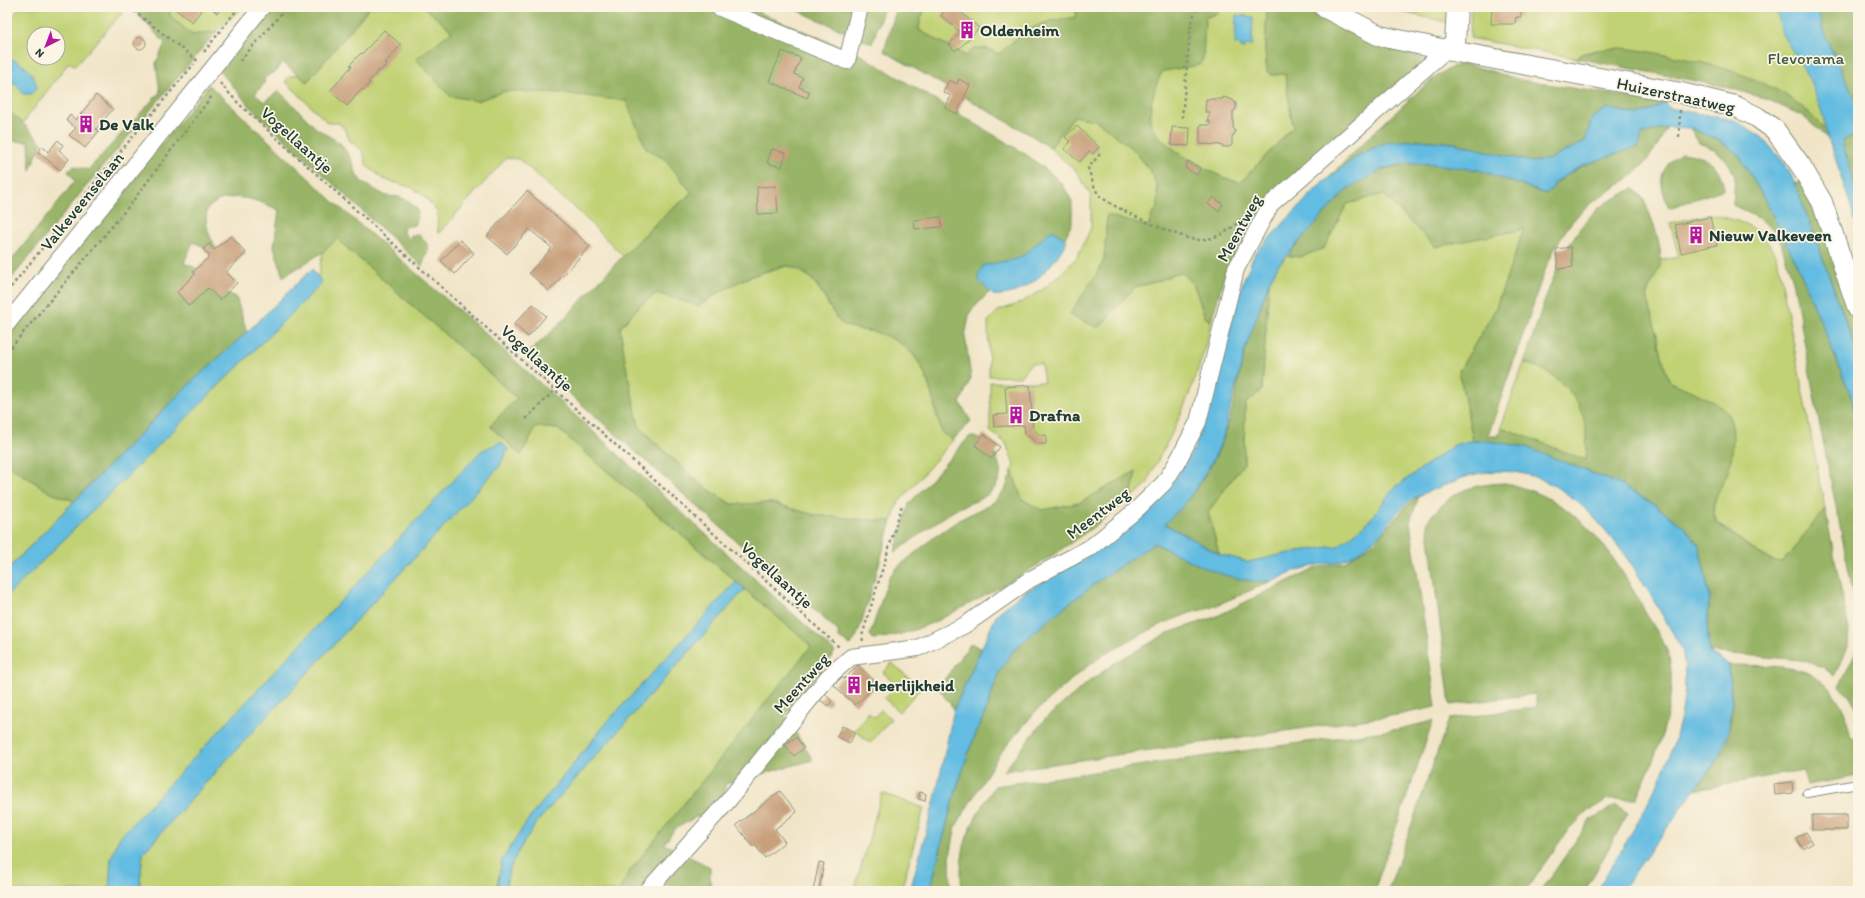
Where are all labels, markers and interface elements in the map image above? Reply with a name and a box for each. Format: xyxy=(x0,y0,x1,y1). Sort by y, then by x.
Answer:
building icon: Oldenheim xyxy=(957,20,977,40)
place label: Oldenheim xyxy=(980,20,1060,40)
north arrow xyxy=(26,26,66,66)
text: N xyxy=(33,46,47,60)
park label: Flevorama xyxy=(1768,48,1845,68)
street label: Huizerstraatweg xyxy=(1615,73,1737,117)
street label: Vogellaantje xyxy=(257,102,337,178)
building icon: De Valk xyxy=(76,114,96,134)
place label: De Valk xyxy=(99,114,154,134)
street label: Valkeveenselaan xyxy=(36,147,128,254)
street label: Meentweg xyxy=(1212,191,1266,265)
building icon: Nieuw Valkeveen xyxy=(1686,225,1706,245)
place label: Nieuw Valkeveen xyxy=(1709,225,1832,245)
street label: Vogellaantje xyxy=(497,320,577,396)
building icon: Drafna xyxy=(1006,405,1026,425)
place label: Drafna xyxy=(1029,405,1081,425)
street label: Meentweg xyxy=(1062,483,1134,543)
street label: Vogellaantje xyxy=(737,537,817,613)
street label: Meentweg xyxy=(769,649,833,717)
building icon: Heerlijkheid xyxy=(844,675,864,695)
place label: Heerlijkheid xyxy=(867,675,955,696)

